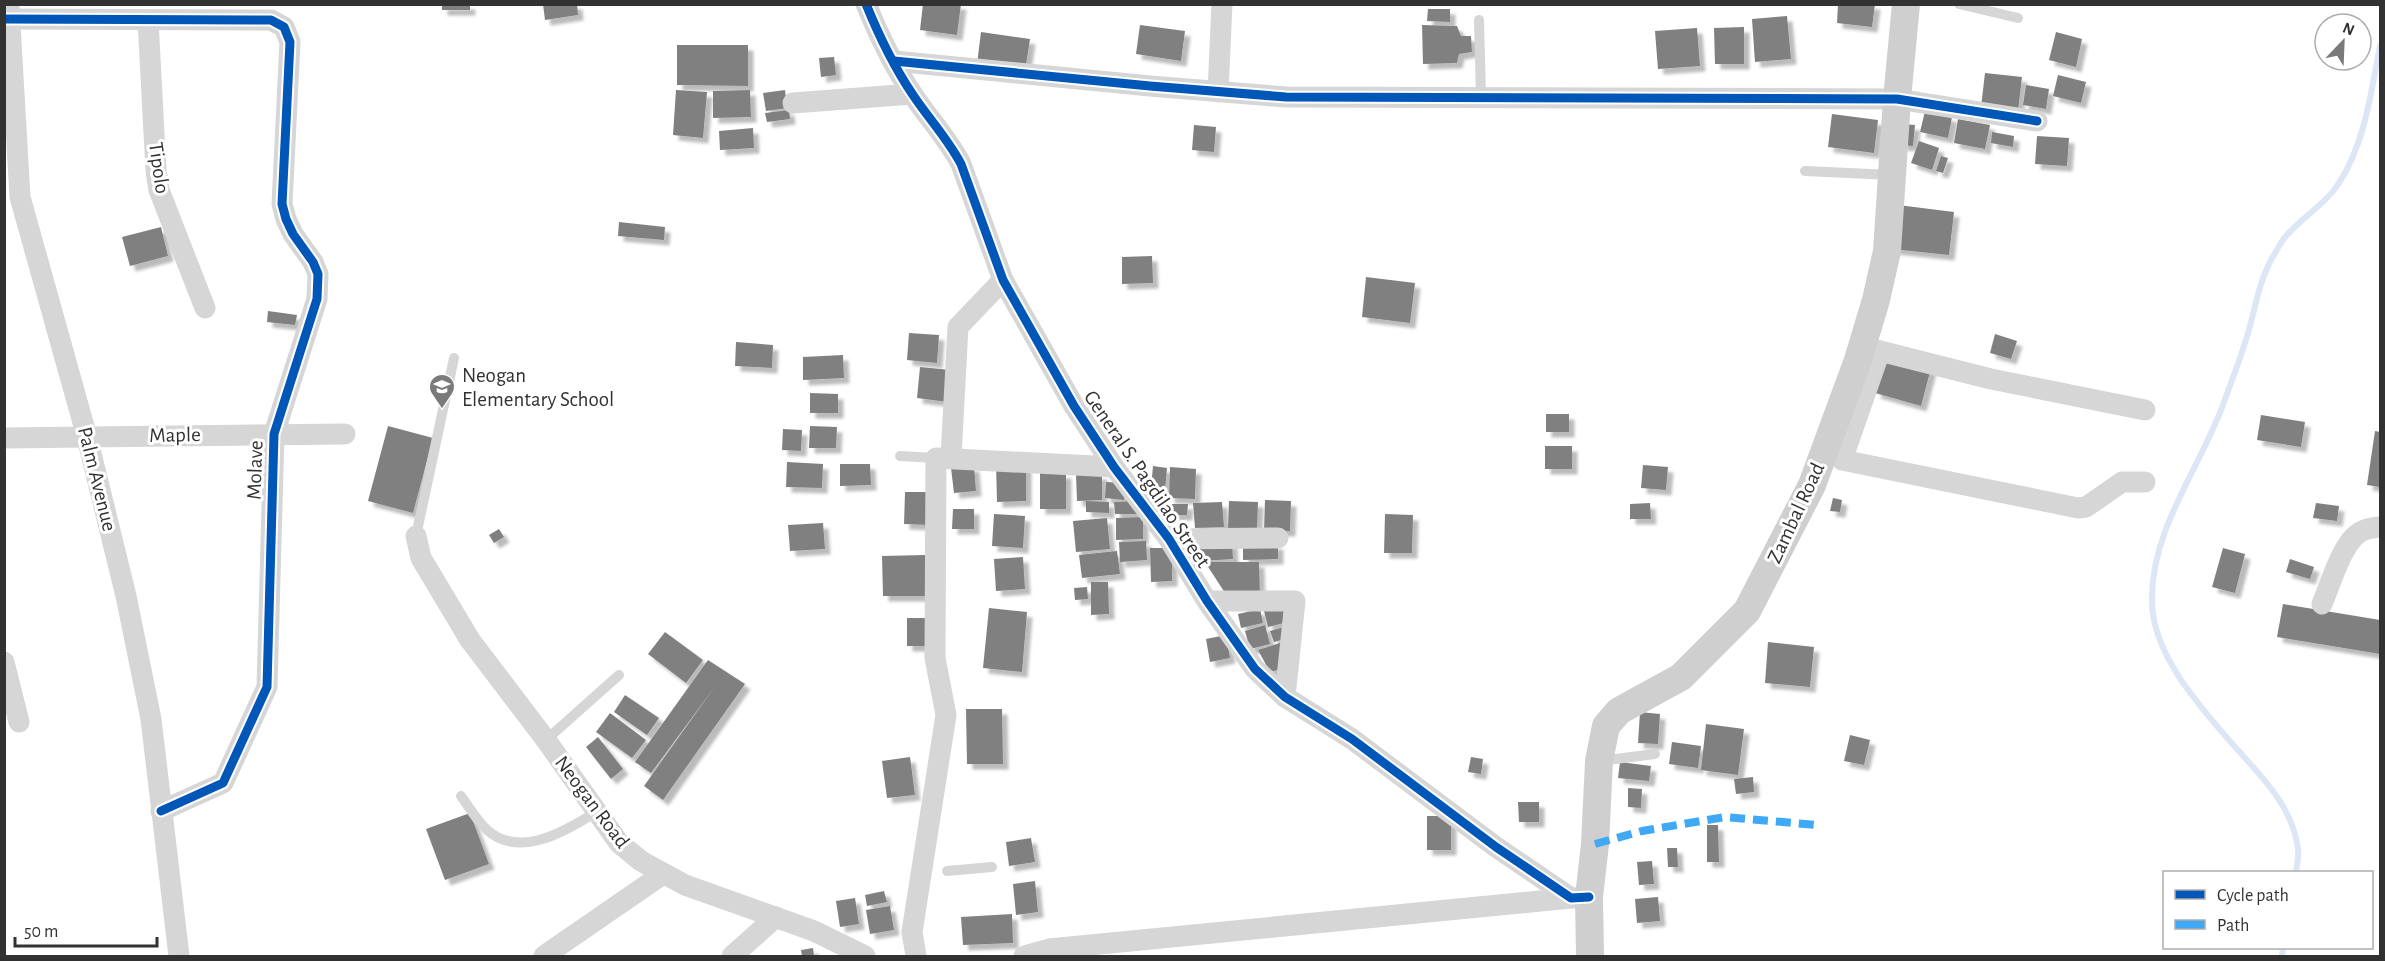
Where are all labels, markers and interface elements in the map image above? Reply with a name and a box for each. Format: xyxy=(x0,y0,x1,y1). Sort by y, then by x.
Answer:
north arrow xyxy=(2313,12,2373,72)
text: N xyxy=(2340,20,2357,39)
street label: Tipolo xyxy=(145,141,173,195)
place label: Neogan Elementary School xyxy=(462,365,614,410)
school or university icon: Neogan Elementary School xyxy=(427,372,457,410)
street label: General S. Pagdilao Street xyxy=(1080,387,1214,572)
street label: Maple xyxy=(149,424,201,446)
street label: Palm Avenue xyxy=(74,425,120,533)
street label: Molave xyxy=(243,440,267,500)
street label: Zambal Road xyxy=(1764,459,1828,567)
street label: Neogan Road xyxy=(551,752,633,852)
legend xyxy=(2163,871,2373,949)
text: Cycle path xyxy=(2217,887,2289,905)
scale bar xyxy=(15,910,158,948)
text: Path xyxy=(2217,917,2249,935)
text: 50 m xyxy=(24,923,58,941)

